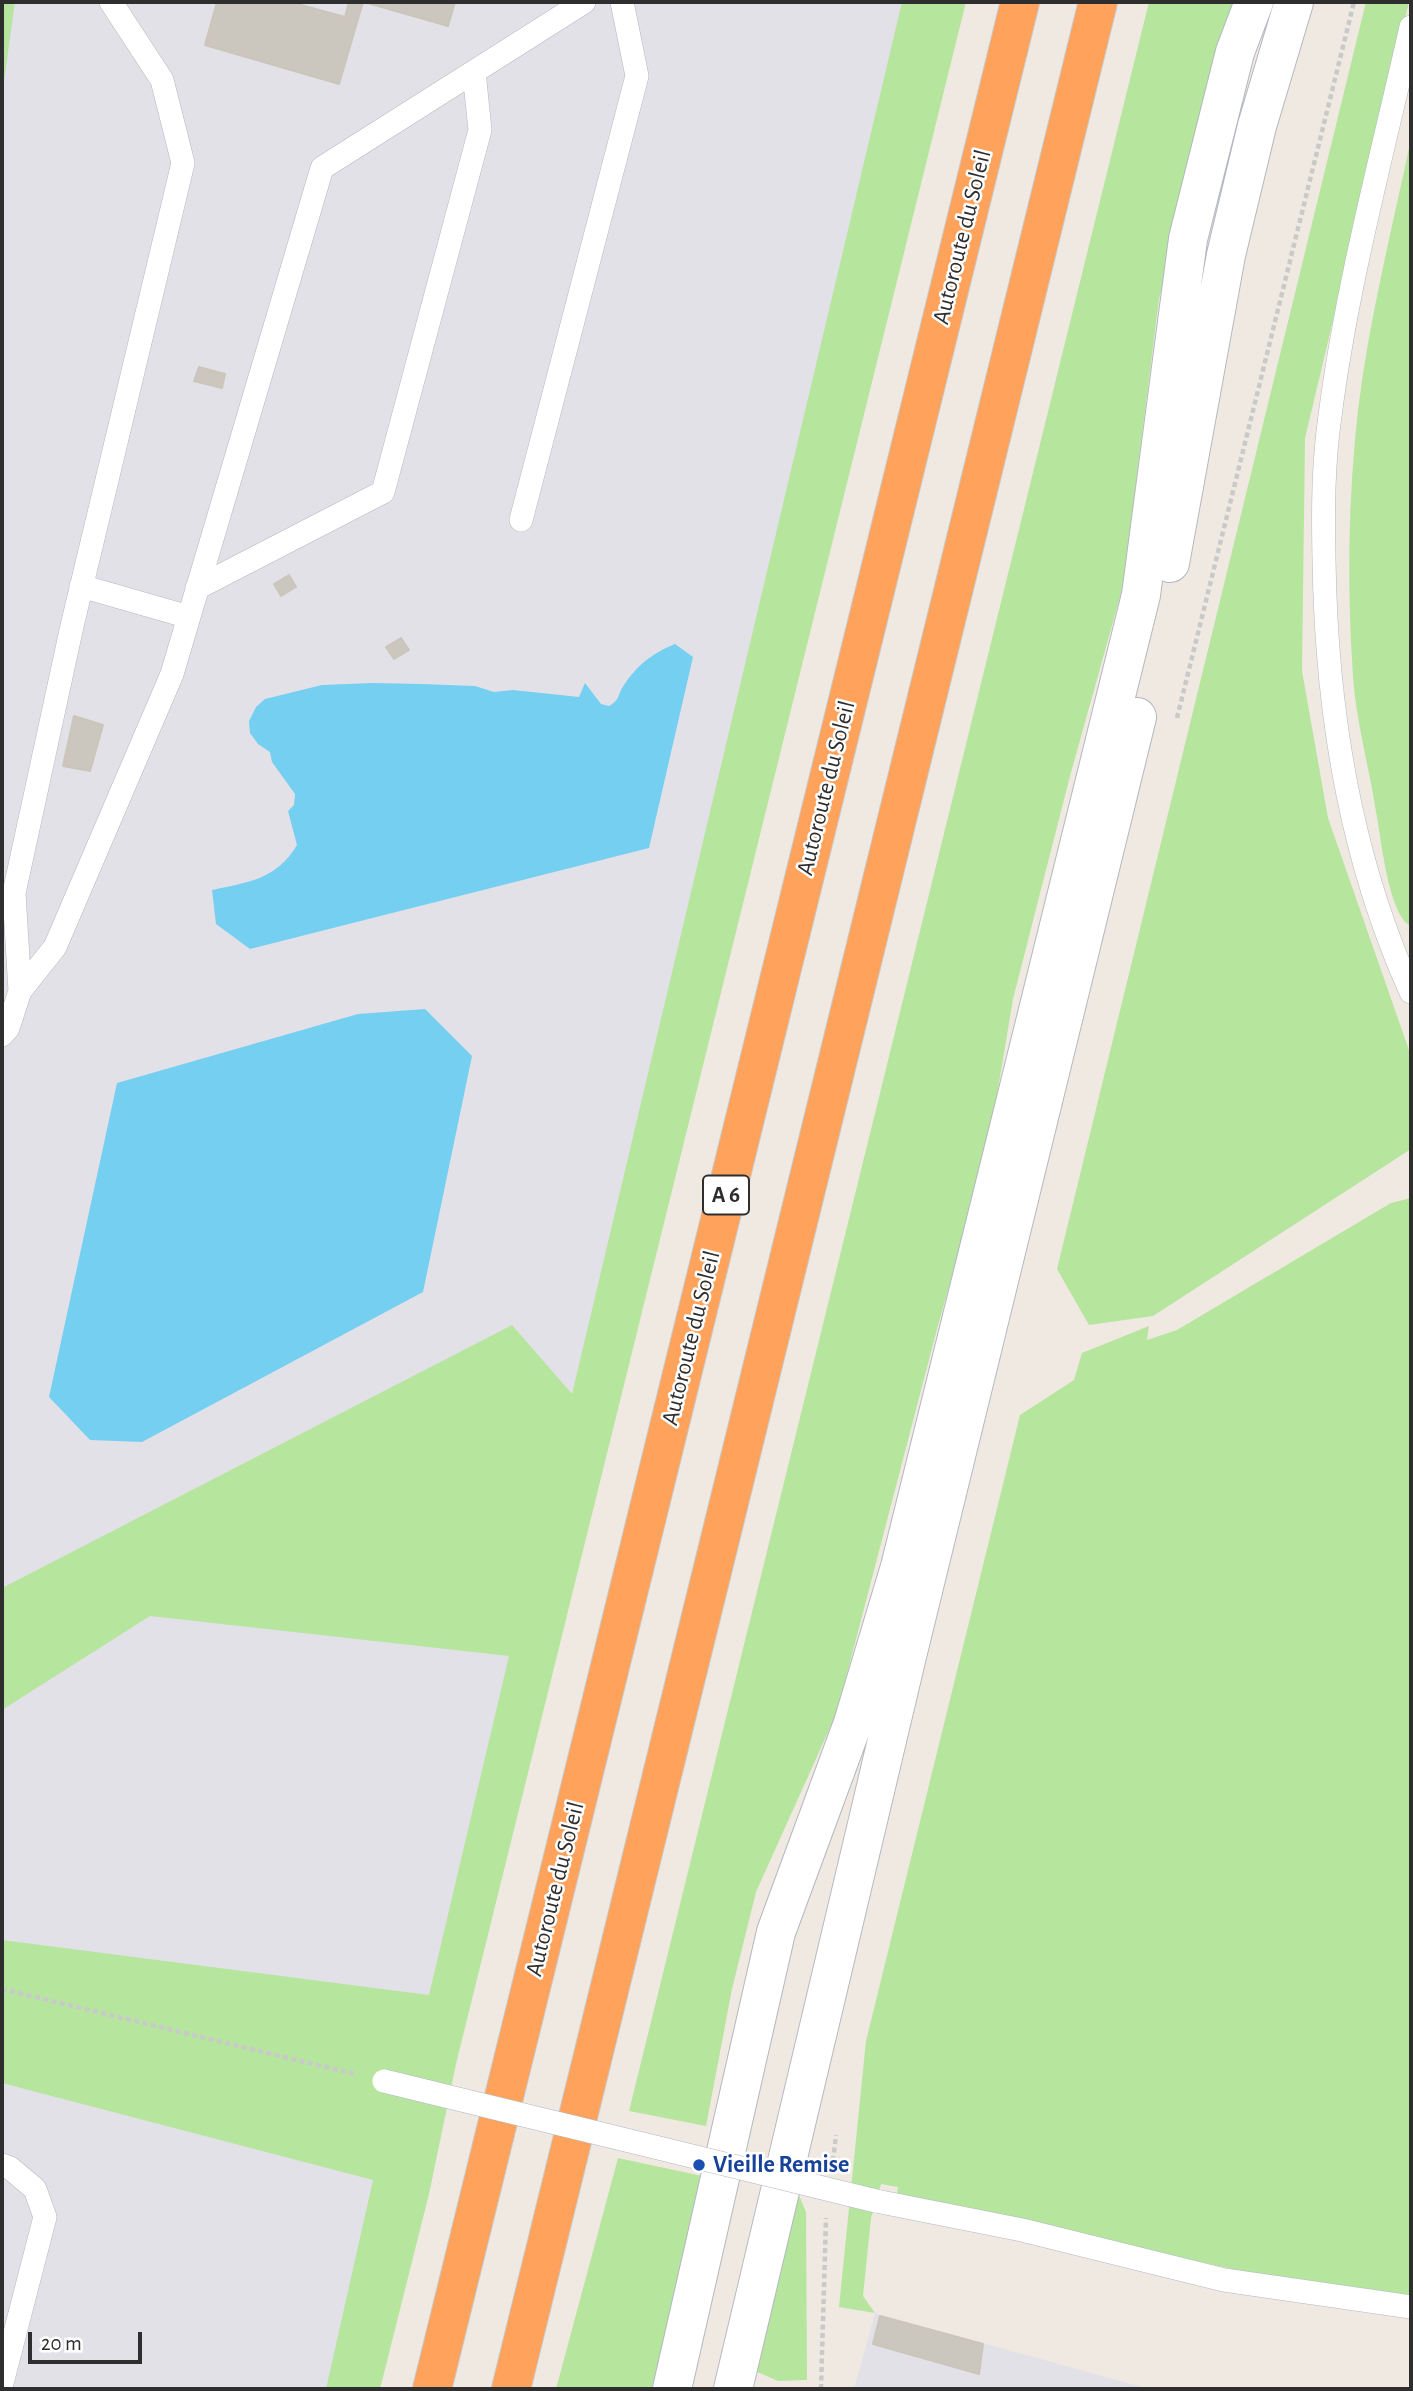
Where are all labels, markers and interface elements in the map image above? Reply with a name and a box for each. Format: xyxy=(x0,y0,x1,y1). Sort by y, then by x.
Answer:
street label: Autoroute du Soleil xyxy=(926,147,998,327)
street label: Autoroute du Soleil xyxy=(790,698,862,878)
road number: A 6 xyxy=(703,1176,749,1214)
street label: Autoroute du Soleil xyxy=(655,1248,727,1428)
street label: Autoroute du Soleil xyxy=(519,1799,591,1979)
place label: Vieille Remise xyxy=(713,2151,849,2179)
marker: Vieille Remise xyxy=(691,2157,707,2173)
scale bar xyxy=(32,2318,145,2362)
text: 20 m xyxy=(41,2333,82,2354)

